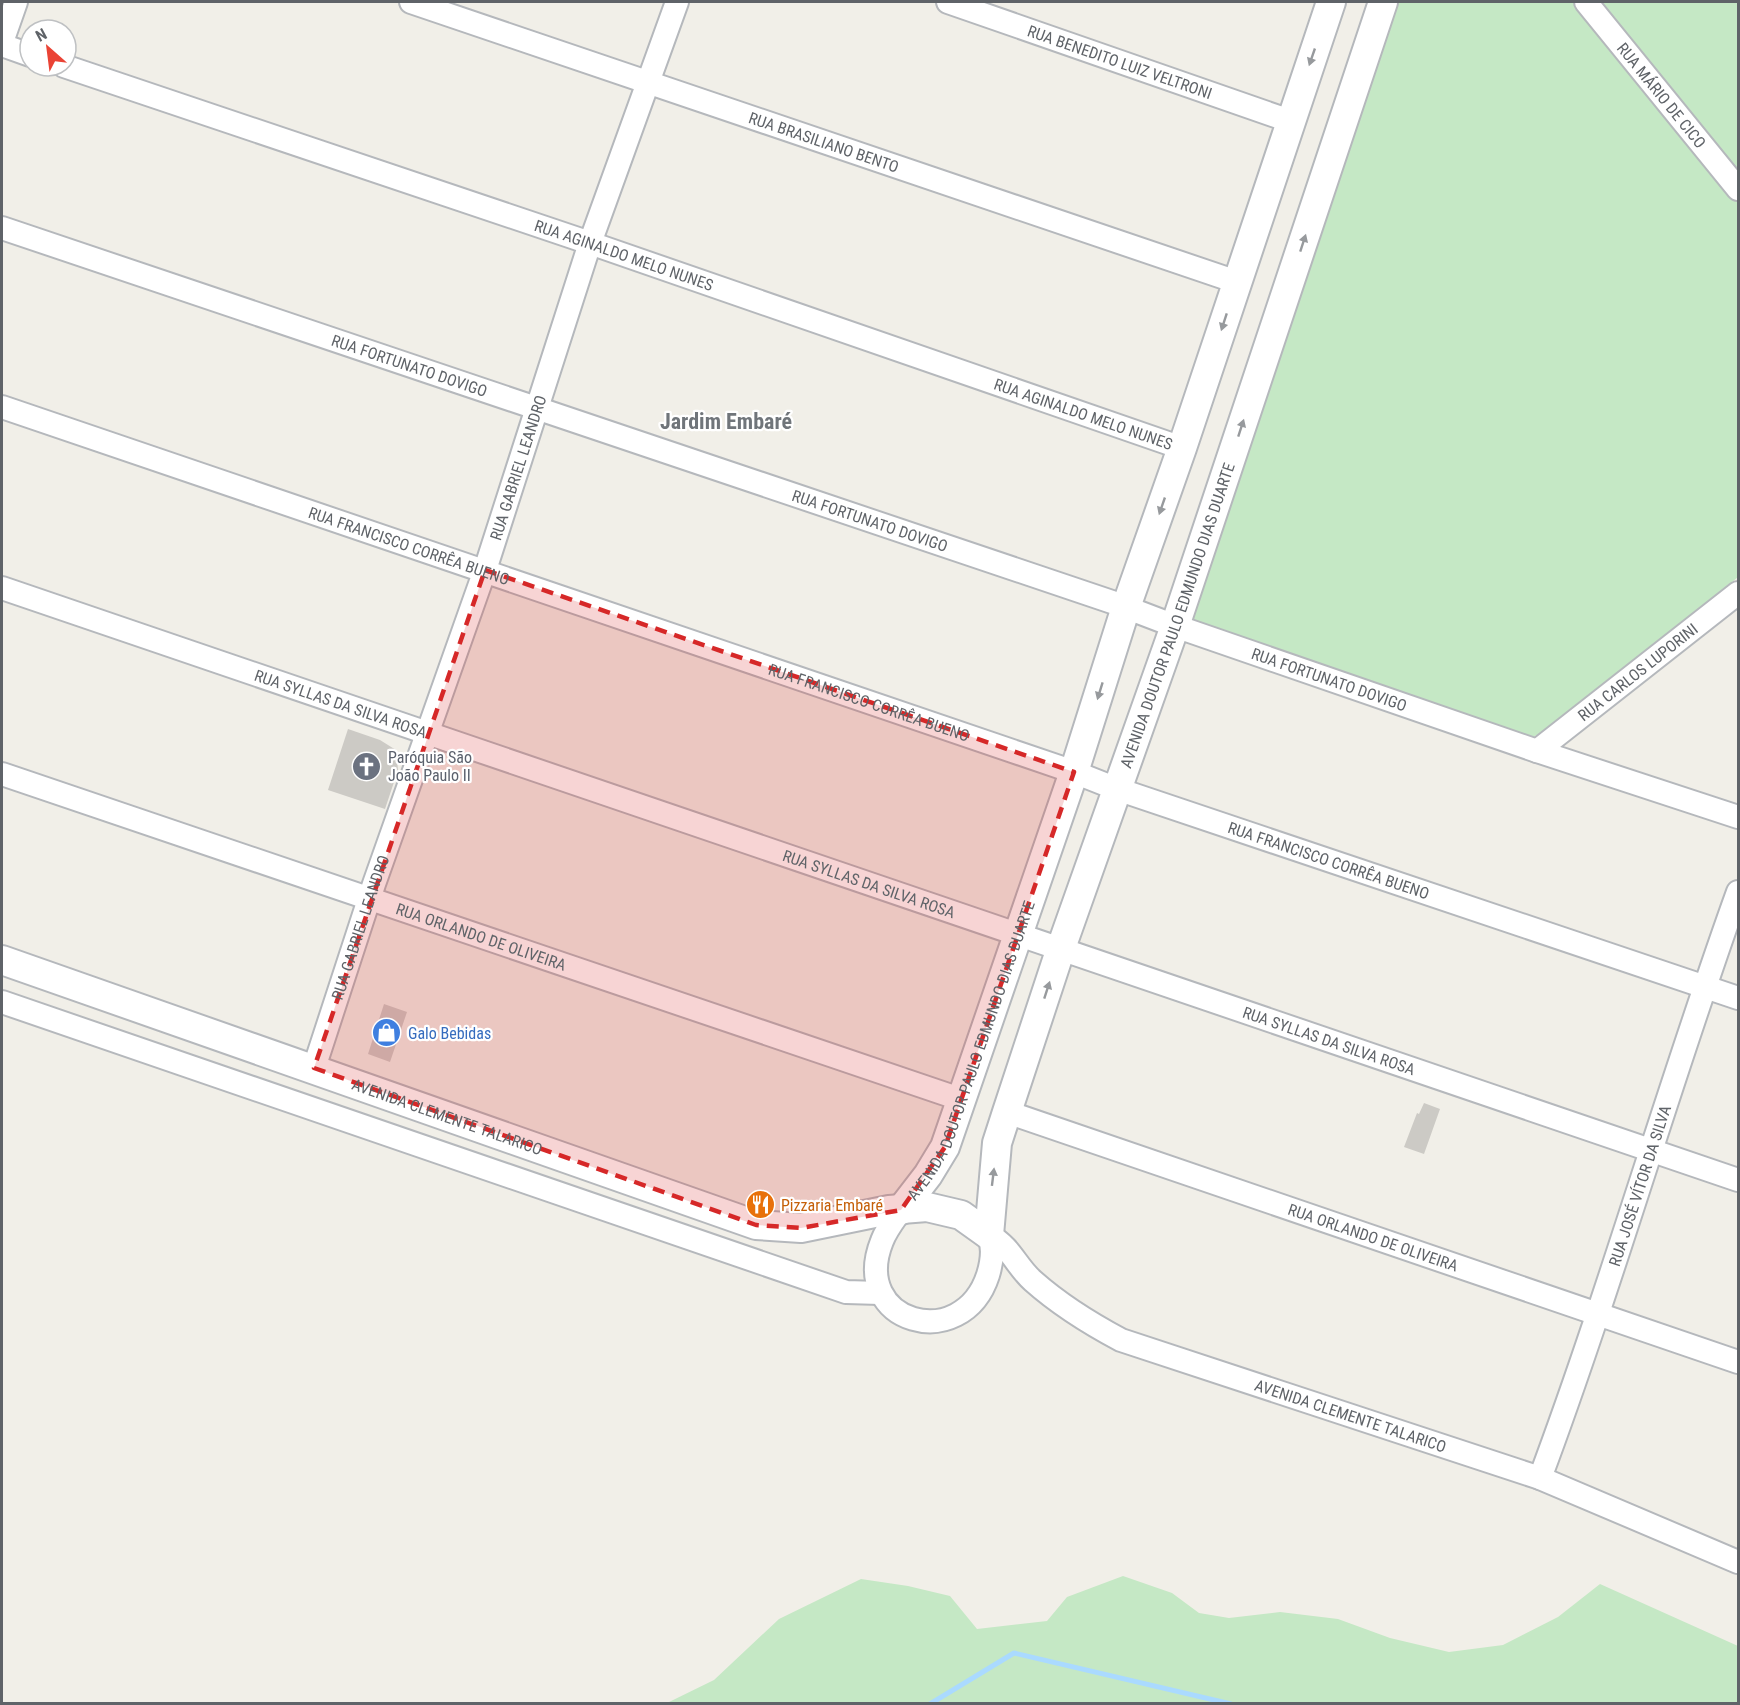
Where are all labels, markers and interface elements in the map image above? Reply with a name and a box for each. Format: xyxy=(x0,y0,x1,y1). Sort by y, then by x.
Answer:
north arrow xyxy=(18,18,78,78)
street label: RUA BENEDITO LUIZ VELTRONI xyxy=(1025,21,1215,103)
text: N xyxy=(32,25,50,46)
street label: RUA MÁRIO DE CICO xyxy=(1613,39,1710,152)
one-way arrow xyxy=(1307,48,1316,66)
street label: RUA BRASILIANO BENTO xyxy=(746,108,901,177)
street label: RUA AGINALDO MELO NUNES xyxy=(532,216,716,295)
one-way arrow xyxy=(1298,234,1308,252)
one-way arrow xyxy=(1219,313,1228,331)
street label: RUA FORTUNATO DOVIGO xyxy=(329,331,490,401)
street label: RUA AGINALDO MELO NUNES xyxy=(991,375,1175,454)
street label: RUA GABRIEL LEANDRO xyxy=(486,393,551,543)
district label: Jardim Embaré xyxy=(660,409,792,434)
one-way arrow xyxy=(1237,419,1246,437)
street label: AVENIDA DOUTOR PAULO EDMUNDO DIAS DUARTE xyxy=(1116,460,1239,771)
street label: RUA FORTUNATO DOVIGO xyxy=(790,486,950,556)
one-way arrow xyxy=(1156,498,1166,516)
street label: RUA FRANCISCO CORRÊA BUENO xyxy=(306,503,512,589)
street label: RUA CARLOS LUPORINI xyxy=(1574,619,1702,725)
street label: RUA FORTUNATO DOVIGO xyxy=(1249,644,1409,715)
street label: RUA FRANCISCO CORRÊA BUENO xyxy=(766,660,972,746)
street label: RUA SYLLAS DA SILVA ROSA xyxy=(252,666,429,742)
one-way arrow xyxy=(1095,682,1104,700)
place label: Paróquia São João Paulo II xyxy=(388,748,472,785)
church icon: Paróquia São João Paulo II xyxy=(351,750,383,782)
street label: RUA FRANCISCO CORRÊA BUENO xyxy=(1225,818,1432,903)
street label: RUA SYLLAS DA SILVA ROSA xyxy=(780,846,957,922)
street label: RUA GABRIEL LEANDRO xyxy=(328,853,393,1002)
street label: AVENIDA DOUTOR PAULO EDMUNDO DIAS DUARTE xyxy=(903,898,1039,1204)
street label: RUA ORLANDO DE OLIVEIRA xyxy=(394,899,569,975)
one-way arrow xyxy=(1043,981,1052,999)
street label: RUA SYLLAS DA SILVA ROSA xyxy=(1240,1003,1417,1079)
shop icon: Galo Bebidas xyxy=(371,1017,403,1049)
place label: Galo Bebidas xyxy=(408,1024,491,1043)
street label: AVENIDA CLEMENTE TALARICO xyxy=(349,1075,545,1159)
street label: RUA JOSÉ VÍTOR DA SILVA xyxy=(1605,1103,1675,1269)
one-way arrow xyxy=(989,1167,998,1186)
restaurant icon: Pizzaria Embaré xyxy=(744,1189,776,1221)
place label: Pizzaria Embaré xyxy=(781,1196,883,1215)
street label: RUA ORLANDO DE OLIVEIRA xyxy=(1286,1200,1460,1276)
street label: AVENIDA CLEMENTE TALARICO xyxy=(1252,1376,1449,1456)

